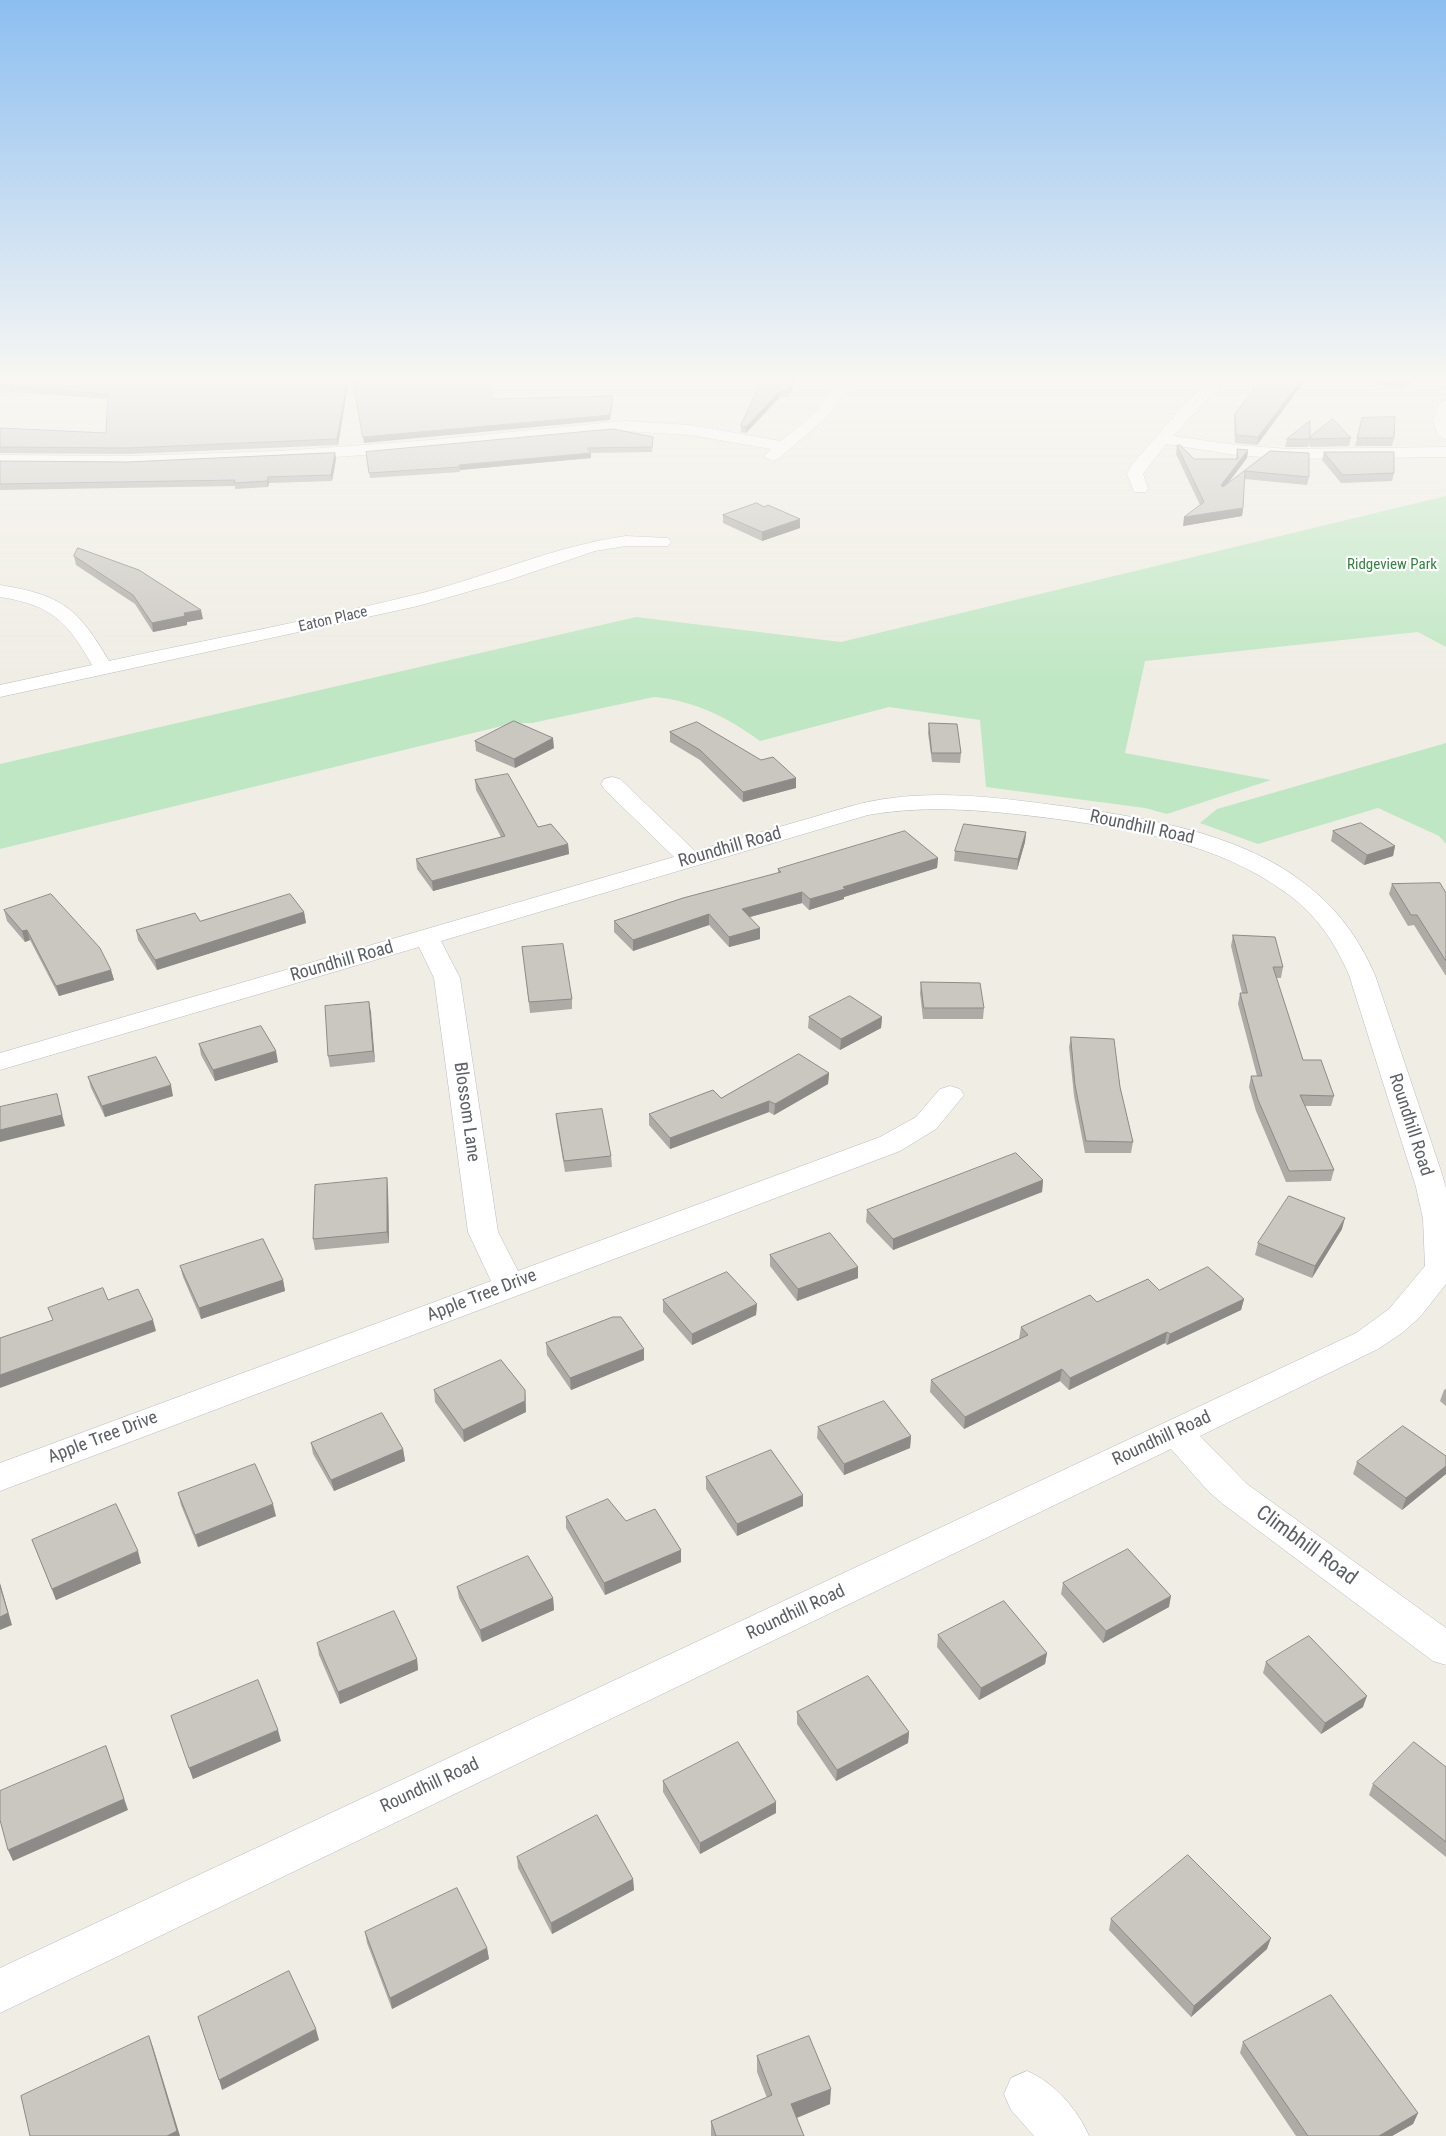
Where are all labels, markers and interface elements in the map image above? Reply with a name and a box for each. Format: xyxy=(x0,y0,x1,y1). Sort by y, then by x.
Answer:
park label: Ridgeview Park xyxy=(1347,556,1437,574)
street label: Eaton Place xyxy=(297,603,369,637)
street label: Roundhill Road xyxy=(1088,806,1196,850)
street label: Roundhill Road xyxy=(676,823,784,873)
street label: Roundhill Road xyxy=(288,937,396,987)
street label: Blossom Lane xyxy=(448,1061,484,1163)
street label: Roundhill Road xyxy=(1383,1071,1437,1179)
street label: Apple Tree Drive xyxy=(424,1265,540,1327)
street label: Apple Tree Drive xyxy=(45,1407,161,1469)
street label: Roundhill Road xyxy=(1109,1407,1215,1471)
street label: Climbhill Road xyxy=(1250,1501,1362,1591)
street label: Roundhill Road xyxy=(743,1581,849,1645)
street label: Roundhill Road xyxy=(377,1754,483,1818)

